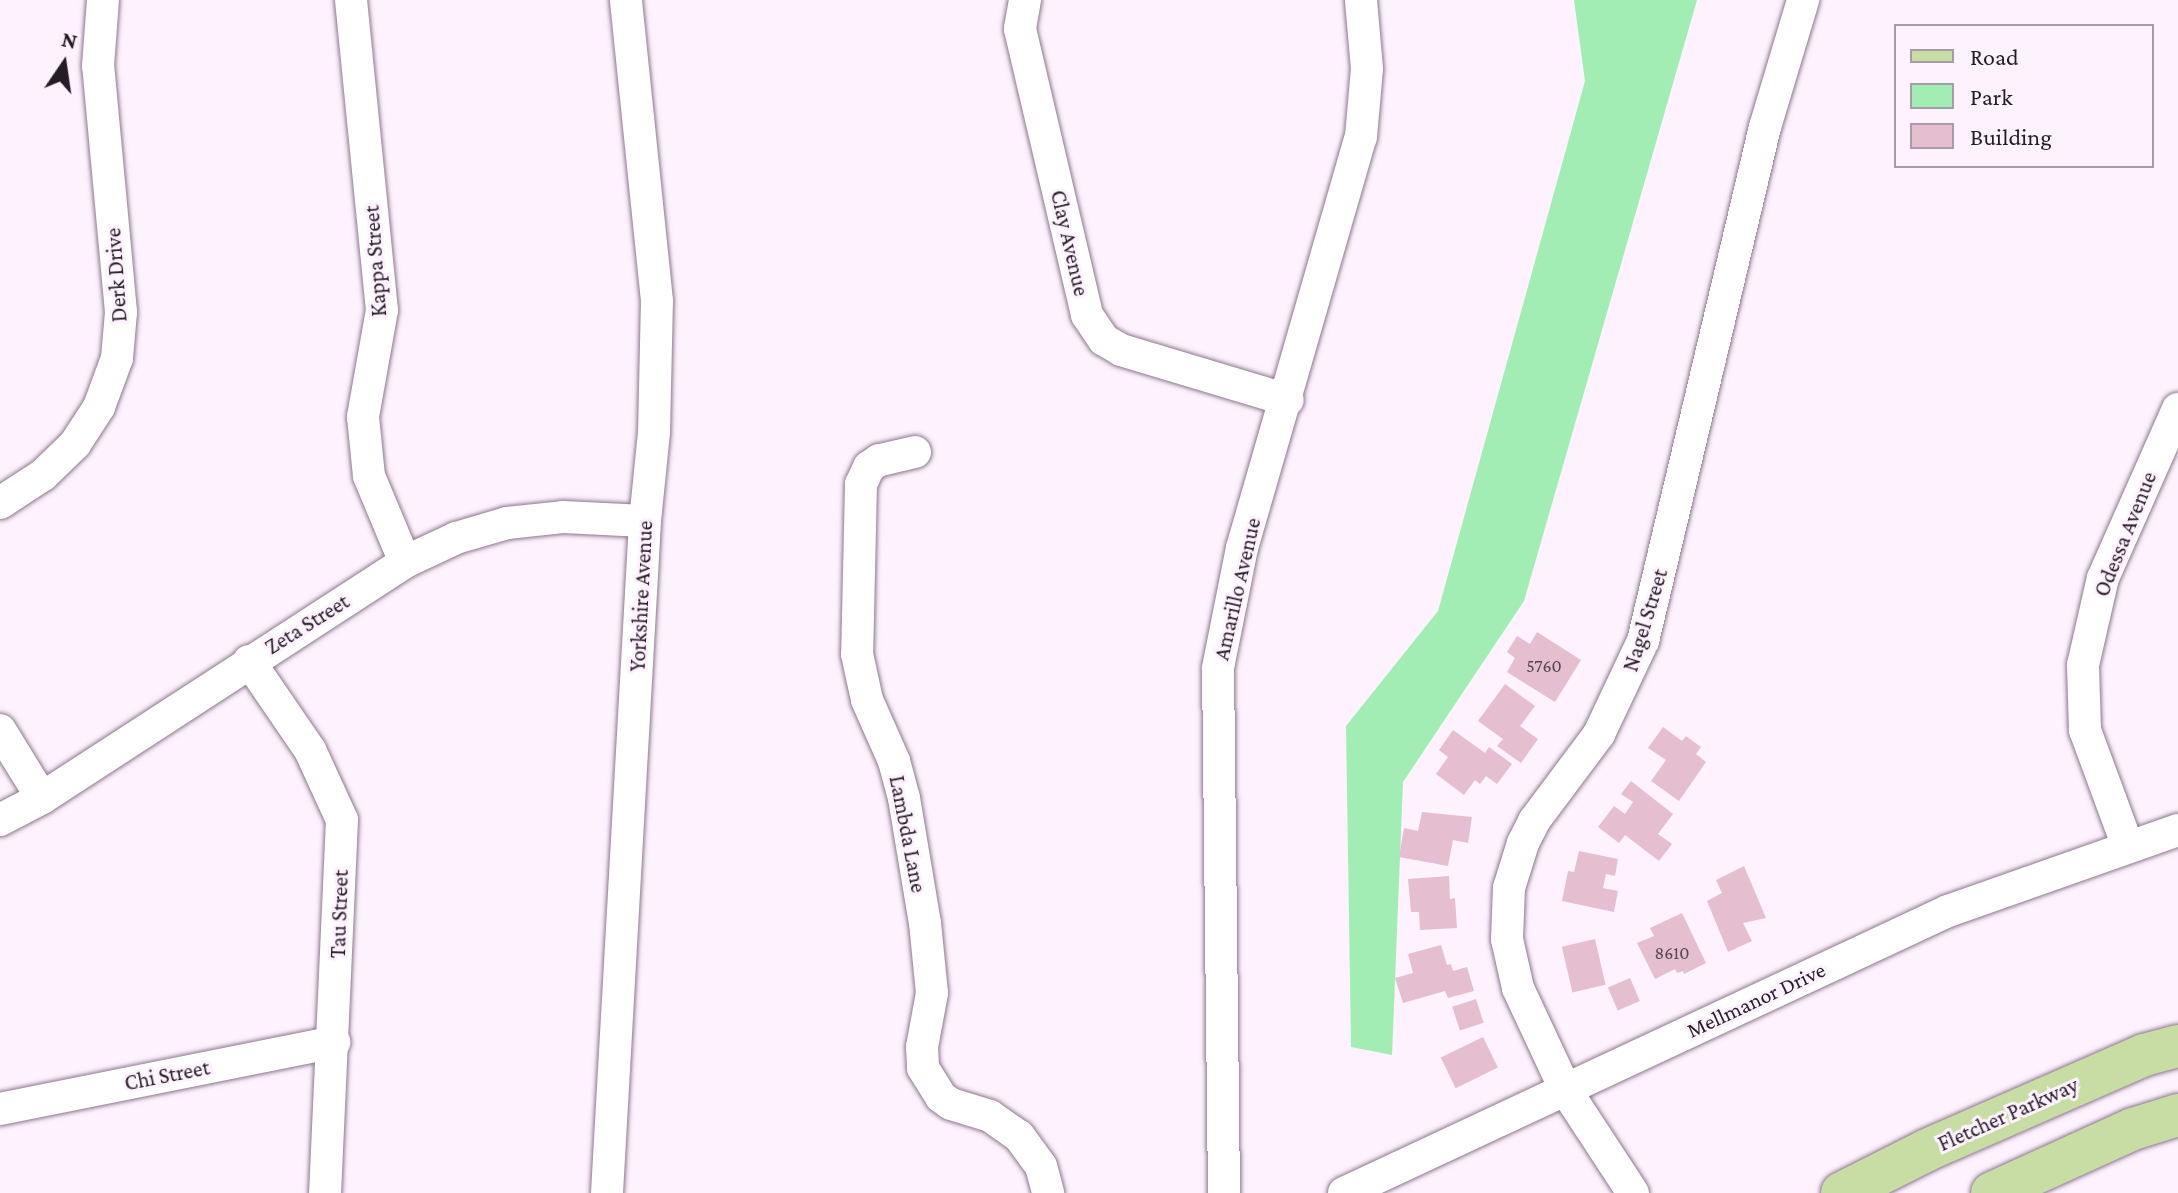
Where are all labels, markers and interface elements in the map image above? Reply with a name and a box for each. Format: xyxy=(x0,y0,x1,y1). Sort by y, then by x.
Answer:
north arrow xyxy=(24,24,104,104)
legend xyxy=(1894,24,2154,168)
text: N xyxy=(59,26,80,54)
text: Road xyxy=(1970,43,2019,70)
text: Park xyxy=(1970,83,2013,110)
text: Building xyxy=(1970,123,2052,150)
street label: Clay Avenue xyxy=(1045,187,1095,299)
street label: Kappa Street xyxy=(358,204,392,318)
street label: Derk Drive xyxy=(100,227,132,323)
street label: Odessa Avenue xyxy=(2088,468,2162,600)
street label: Amarillo Avenue xyxy=(1208,515,1266,663)
street label: Yorkshire Avenue xyxy=(624,520,658,672)
street label: Nagel Street xyxy=(1617,565,1673,675)
street label: Zeta Street xyxy=(260,588,354,660)
house number: 5760 xyxy=(1526,655,1562,677)
street label: Lambda Lane xyxy=(884,773,932,895)
street label: Tau Street xyxy=(324,869,354,959)
house number: 8610 xyxy=(1655,942,1689,964)
street label: Mellmanor Drive xyxy=(1683,956,1829,1044)
street label: Chi Street xyxy=(122,1054,212,1096)
street label: Fletcher Parkway xyxy=(1934,1071,2082,1157)

